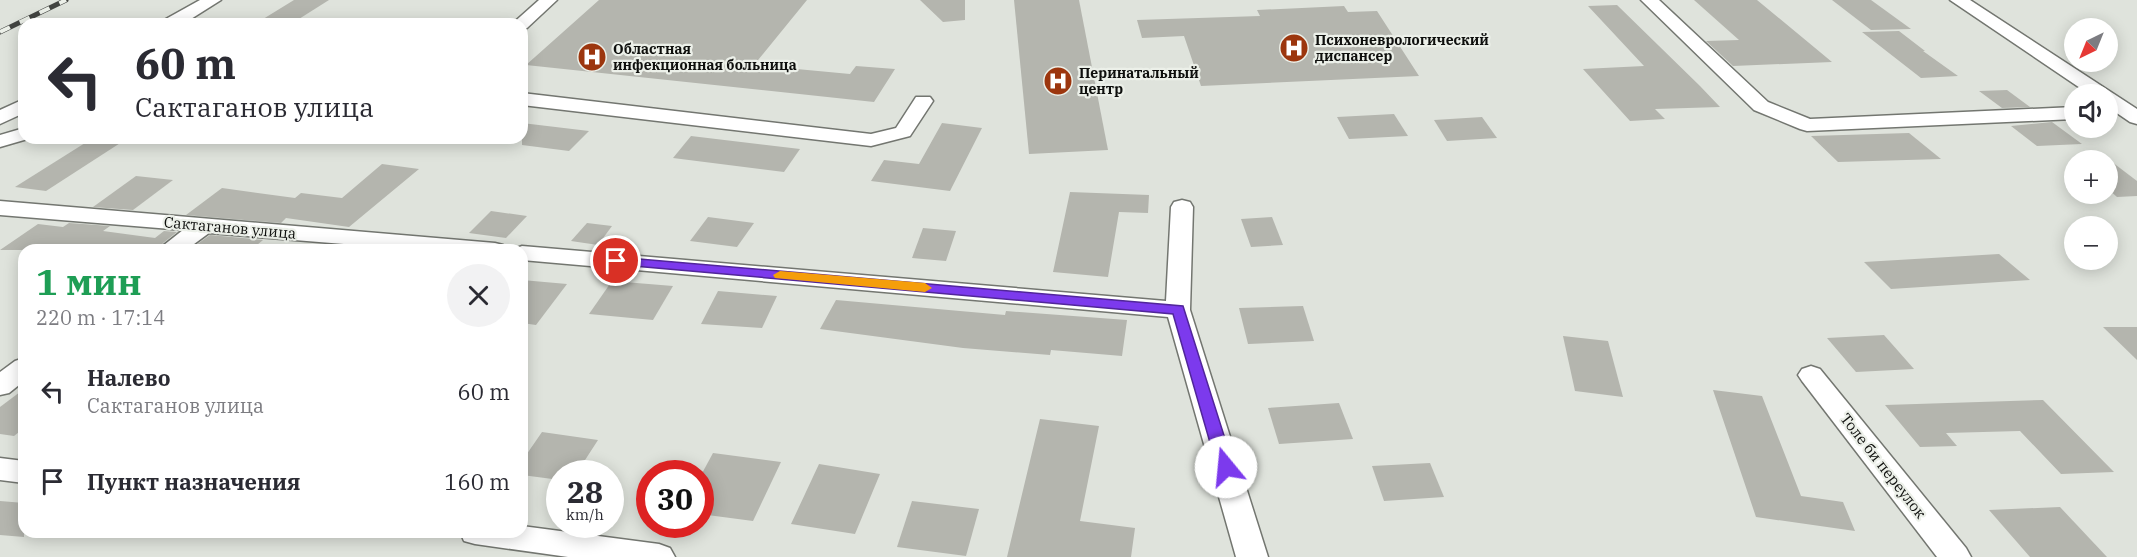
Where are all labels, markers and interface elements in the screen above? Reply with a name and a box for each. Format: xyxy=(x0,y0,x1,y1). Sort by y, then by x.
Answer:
north arrow xyxy=(2064,18,2118,72)
map controls xyxy=(2064,18,2118,270)
place label: Психоневрологический диспансер xyxy=(1315,31,1489,65)
hospital icon: Психоневрологический диспансер xyxy=(1278,32,1310,64)
text: 60 m xyxy=(135,36,236,91)
place label: Областная инфекционная больница xyxy=(613,40,797,74)
hospital icon: Областная инфекционная больница xyxy=(576,41,608,73)
icon: left xyxy=(36,42,114,120)
place label: Перинатальный центр xyxy=(1079,64,1199,98)
hospital icon: Перинатальный центр xyxy=(1042,65,1074,97)
button: sound xyxy=(2064,84,2118,138)
text: Сактаганов улица xyxy=(135,89,374,124)
button: + xyxy=(2064,150,2118,204)
street label: Сактаганов улица xyxy=(163,212,297,243)
button: − xyxy=(2064,216,2118,270)
pin xyxy=(590,235,641,286)
icon: arrive xyxy=(599,244,632,277)
text: 1 мин xyxy=(36,258,142,305)
button: close xyxy=(447,264,510,327)
text: 220 m · 17:14 xyxy=(36,304,165,331)
text: Налево xyxy=(87,363,171,392)
icon: left xyxy=(36,375,69,408)
text: 60 m xyxy=(458,377,510,406)
text: Сактаганов улица xyxy=(87,392,264,419)
street label: Толе би переулок xyxy=(1836,409,1931,522)
position arrow xyxy=(1194,435,1258,499)
speed limit sign: 30 xyxy=(636,460,714,538)
icon: arrive xyxy=(36,465,69,498)
text: Пункт назначения xyxy=(87,467,301,496)
text: 160 m xyxy=(444,467,510,496)
text: 28 xyxy=(567,472,603,511)
text: km/h xyxy=(566,505,604,524)

